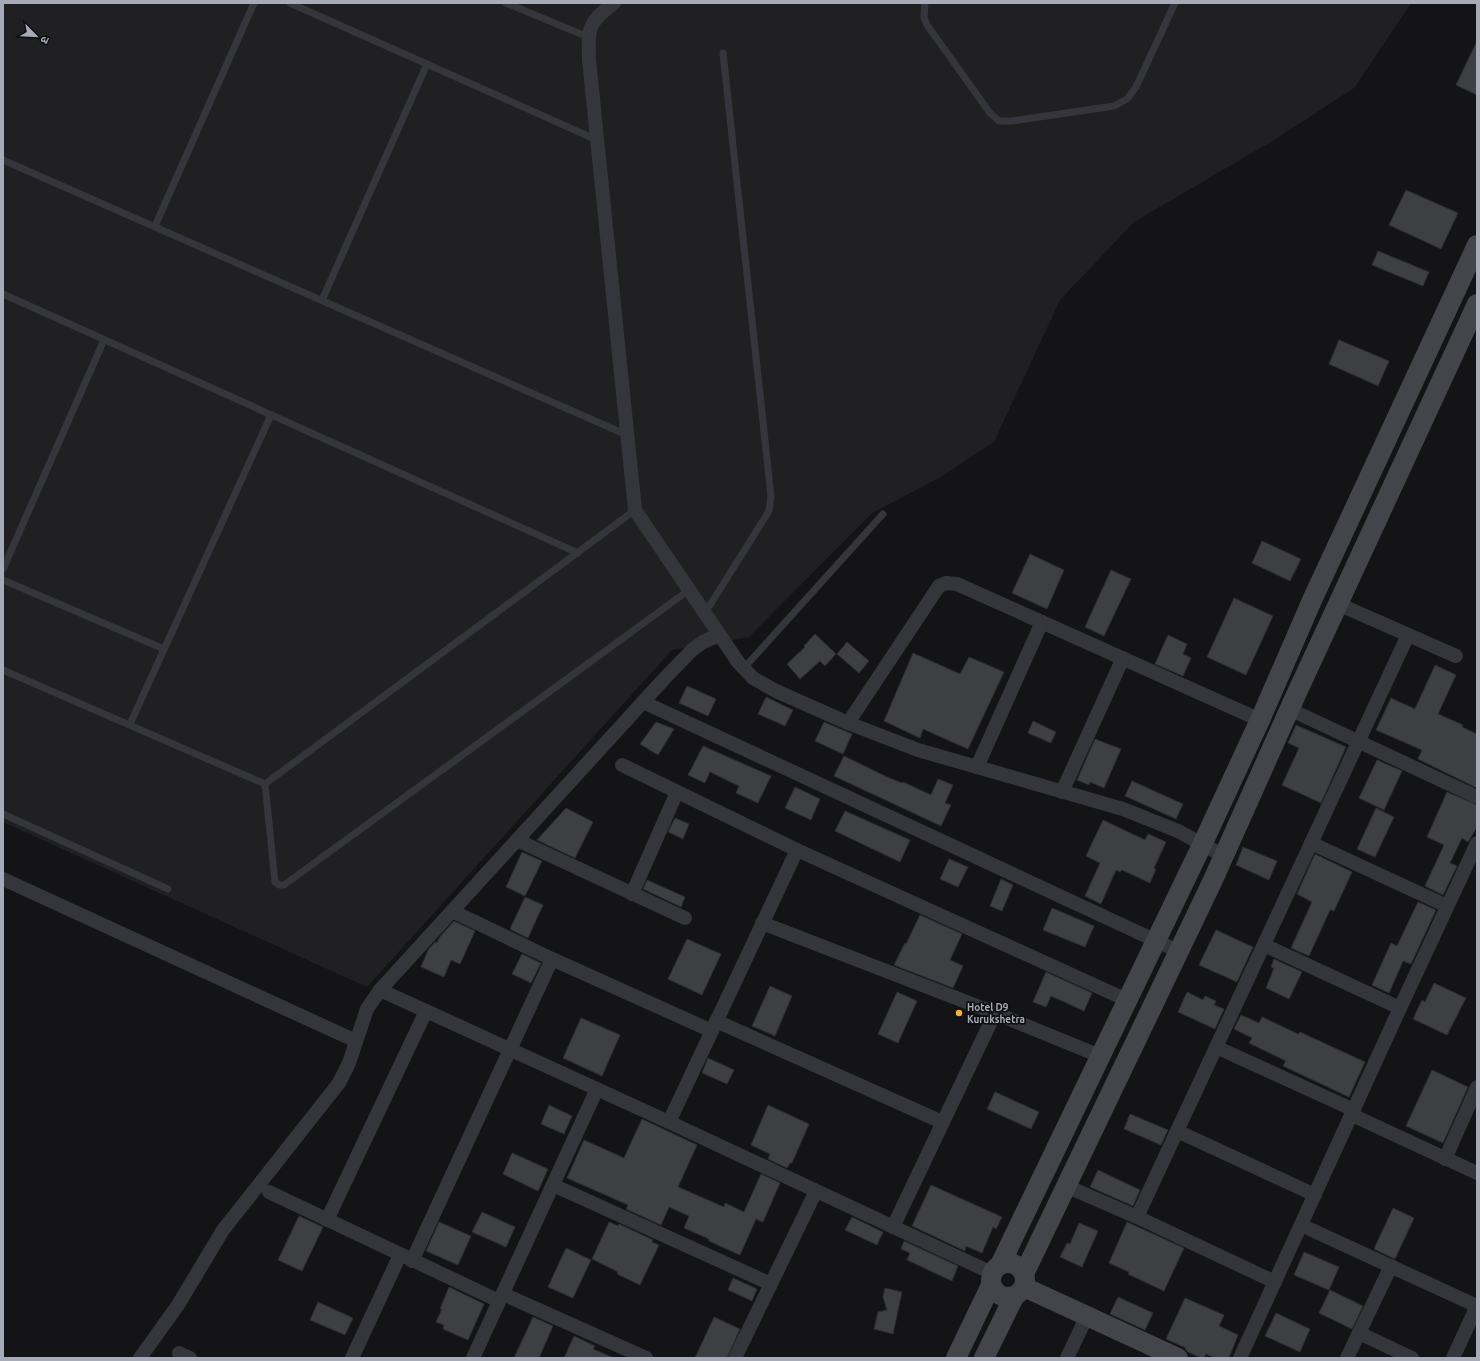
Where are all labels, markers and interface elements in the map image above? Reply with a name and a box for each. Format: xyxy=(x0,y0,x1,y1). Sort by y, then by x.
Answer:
north arrow xyxy=(16,16,56,56)
text: उ xyxy=(38,35,52,46)
place label: Hotel D9 Kurukshetra xyxy=(967,1002,1025,1025)
marker: Hotel D9 Kurukshetra xyxy=(954,1008,964,1018)

